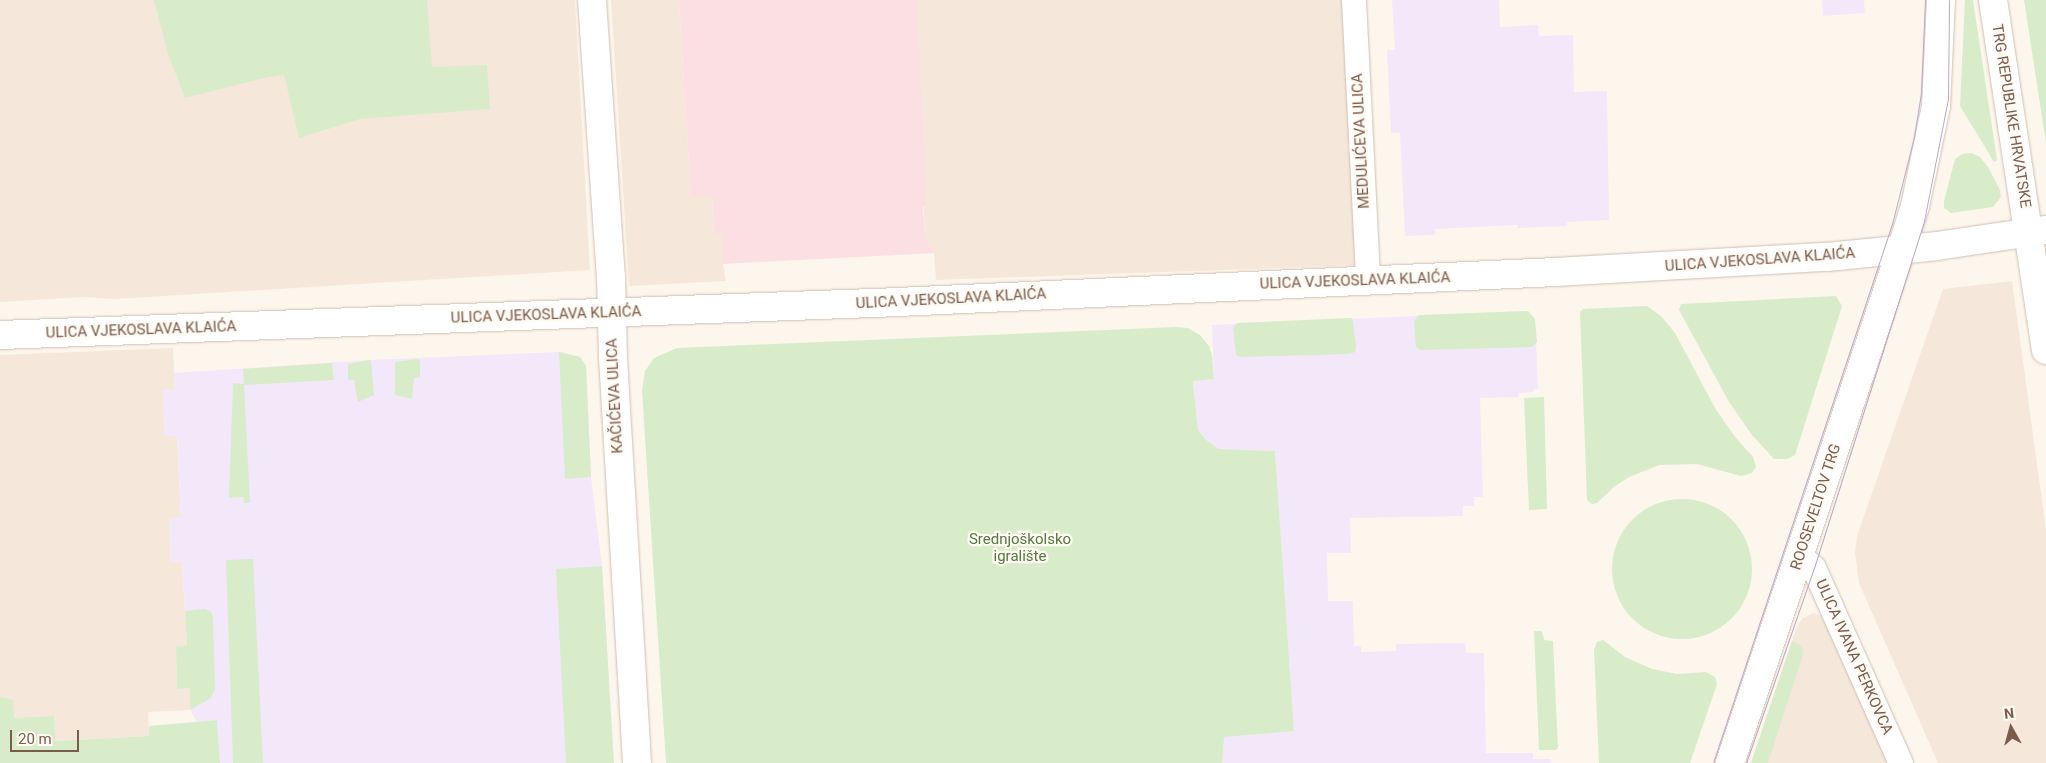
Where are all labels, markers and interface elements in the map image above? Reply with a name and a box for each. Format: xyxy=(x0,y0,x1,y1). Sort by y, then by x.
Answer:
street label: TRG REPUBLIKE HRVATSKE xyxy=(1988,23,2034,209)
street label: MEDULIĆEVA ULICA xyxy=(1348,73,1374,209)
street label: ULICA VJEKOSLAVA KLAIĆA xyxy=(1664,244,1856,276)
street label: ULICA VJEKOSLAVA KLAIĆA xyxy=(1259,269,1451,293)
street label: ULICA VJEKOSLAVA KLAIĆA xyxy=(855,285,1047,313)
street label: ULICA VJEKOSLAVA KLAIĆA xyxy=(450,303,642,327)
street label: ULICA VJEKOSLAVA KLAIĆA xyxy=(45,318,237,342)
street label: KAČIĆEVA ULICA xyxy=(603,338,627,454)
street label: ROOSEVELTOV TRG xyxy=(1787,441,1845,573)
park label: Srednjoškolsko igralište xyxy=(969,530,1071,565)
street label: ULICA IVANA PERKOVCA xyxy=(1812,577,1896,737)
north arrow xyxy=(1986,703,2036,753)
text: N xyxy=(2003,705,2015,722)
scale bar xyxy=(12,720,81,752)
text: 20 m xyxy=(18,730,52,748)

